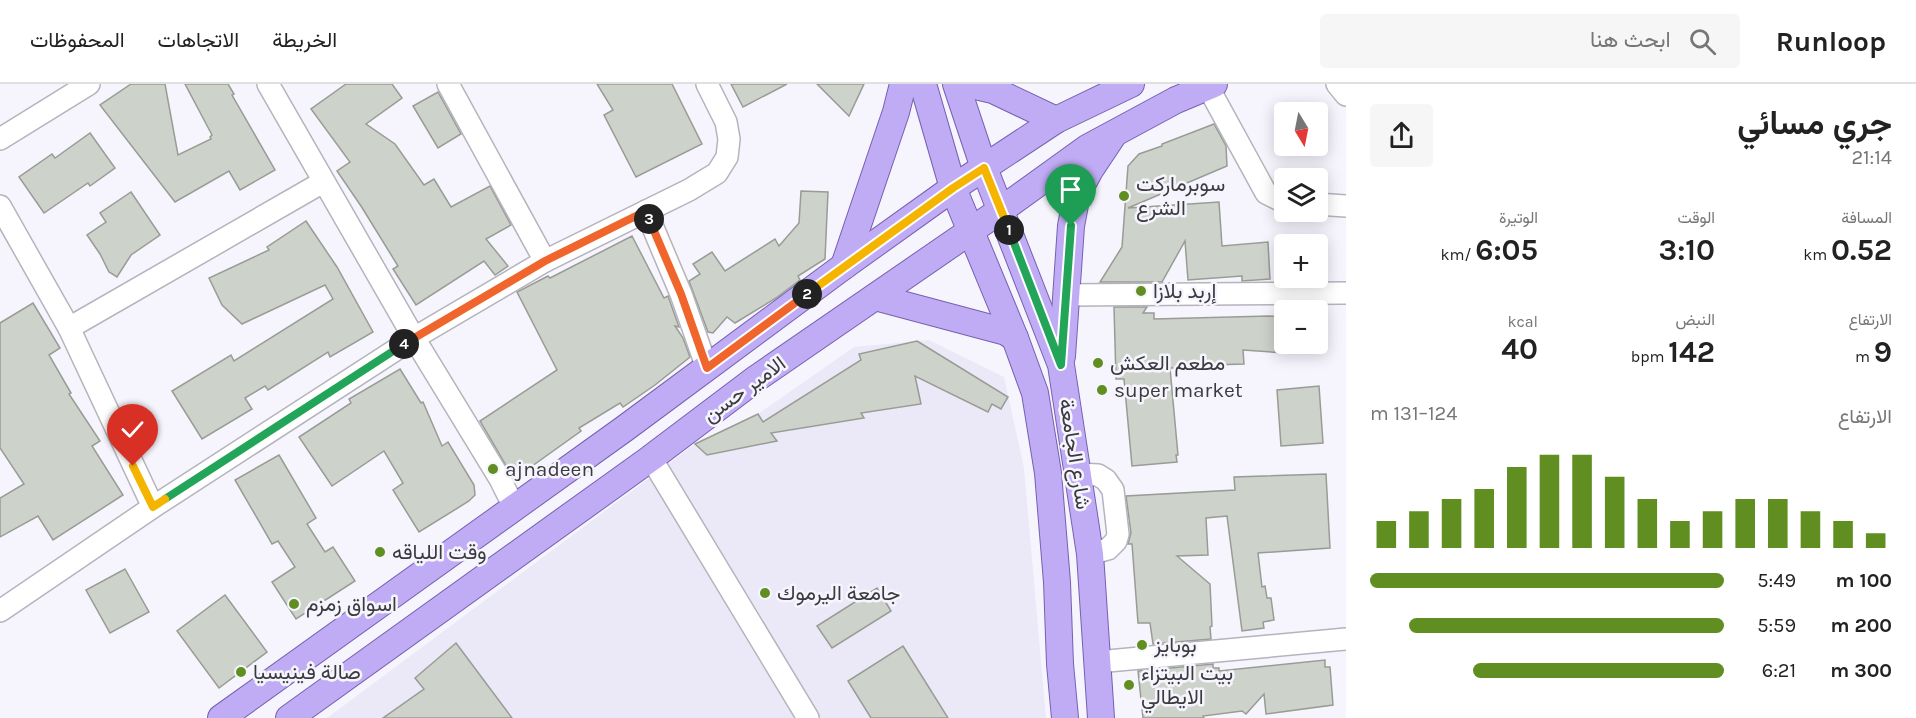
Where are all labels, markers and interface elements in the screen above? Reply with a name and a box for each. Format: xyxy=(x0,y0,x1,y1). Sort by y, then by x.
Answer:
search box xyxy=(1320,14,1740,68)
icon: search xyxy=(1686,25,1719,58)
text: Runloop xyxy=(1776,25,1886,58)
text: ابحث هنا xyxy=(1590,27,1671,53)
text: المحفوظات xyxy=(30,28,125,52)
text: الاتجاهات xyxy=(158,28,239,52)
text: الخريطة xyxy=(272,28,337,52)
north arrow xyxy=(1274,102,1328,156)
map controls xyxy=(1274,102,1328,354)
button: share xyxy=(1370,104,1433,167)
text: جري مسائي xyxy=(1737,104,1892,142)
text: 21:14 xyxy=(1851,146,1892,169)
pin xyxy=(1045,164,1096,226)
button: layers xyxy=(1274,168,1328,222)
place label: سوبرماركت الشرع xyxy=(1136,172,1225,222)
icon: arrive xyxy=(1054,173,1087,206)
marker: سوبرماركت الشرع xyxy=(1117,189,1131,203)
pin: 3 xyxy=(634,204,664,234)
text: الوتيرة xyxy=(1499,208,1538,227)
text: الوقت xyxy=(1677,208,1715,227)
text: المسافة xyxy=(1841,208,1892,227)
text: 3 xyxy=(644,209,654,228)
pin: 1 xyxy=(994,215,1024,245)
text: 1 xyxy=(1006,220,1012,239)
text: 6:05 xyxy=(1475,232,1538,268)
text: 3:10 xyxy=(1659,232,1715,268)
text: 0.52 xyxy=(1831,232,1892,268)
button: + xyxy=(1274,234,1328,288)
text: /km xyxy=(1441,245,1475,264)
text: km xyxy=(1803,245,1831,264)
pin: 2 xyxy=(792,279,822,309)
place label: إربد بلازا xyxy=(1153,279,1216,305)
text: 2 xyxy=(802,284,812,303)
marker: إربد بلازا xyxy=(1134,284,1148,298)
button: − xyxy=(1274,300,1328,354)
text: النبض xyxy=(1675,310,1715,329)
text: الارتفاع xyxy=(1849,310,1892,329)
text: kcal xyxy=(1507,312,1538,331)
pin: 4 xyxy=(389,329,419,359)
text: 40 xyxy=(1501,331,1538,367)
text: 4 xyxy=(399,334,409,353)
text: 142 xyxy=(1668,334,1715,370)
text: 9 xyxy=(1874,334,1892,370)
text: bpm xyxy=(1631,347,1668,366)
text: m xyxy=(1855,347,1874,366)
street label: الامير حسن xyxy=(698,351,791,428)
place label: مطعم العكش xyxy=(1110,351,1225,377)
marker: مطعم العكش xyxy=(1091,356,1105,370)
place label: super market xyxy=(1114,378,1243,402)
marker: super market xyxy=(1095,383,1109,397)
street label: شارع الجامعة xyxy=(1052,397,1096,512)
text: 124–131 m xyxy=(1370,402,1457,425)
pin xyxy=(107,404,158,466)
text: الارتفاع xyxy=(1838,405,1892,428)
icon: check xyxy=(116,413,149,446)
place label: ajnadeen xyxy=(505,457,594,481)
marker: ajnadeen xyxy=(486,462,500,476)
place label: وقت اللياقه xyxy=(392,540,487,565)
marker: وقت اللياقه xyxy=(373,545,387,559)
text: 5:49 xyxy=(1757,569,1796,592)
text: 100 m xyxy=(1836,569,1892,592)
place label: جامعة اليرموك xyxy=(777,581,900,606)
marker: جامعة اليرموك xyxy=(758,586,772,600)
place label: اسواق زمزم xyxy=(306,592,397,618)
marker: اسواق زمزم xyxy=(287,597,301,611)
text: 5:59 xyxy=(1757,614,1796,637)
text: 200 m xyxy=(1831,614,1892,637)
place label: بوبايز xyxy=(1153,633,1197,658)
marker: بوبايز xyxy=(1135,638,1149,652)
text: 6:21 xyxy=(1762,659,1796,682)
text: 300 m xyxy=(1830,659,1892,682)
place label: صالة فينيسيا xyxy=(253,660,361,684)
place label: بيت البيتزاء الايطالي xyxy=(1141,661,1233,714)
marker: صالة فينيسيا xyxy=(234,665,248,679)
marker: بيت البيتزاء الايطالي xyxy=(1122,678,1136,692)

